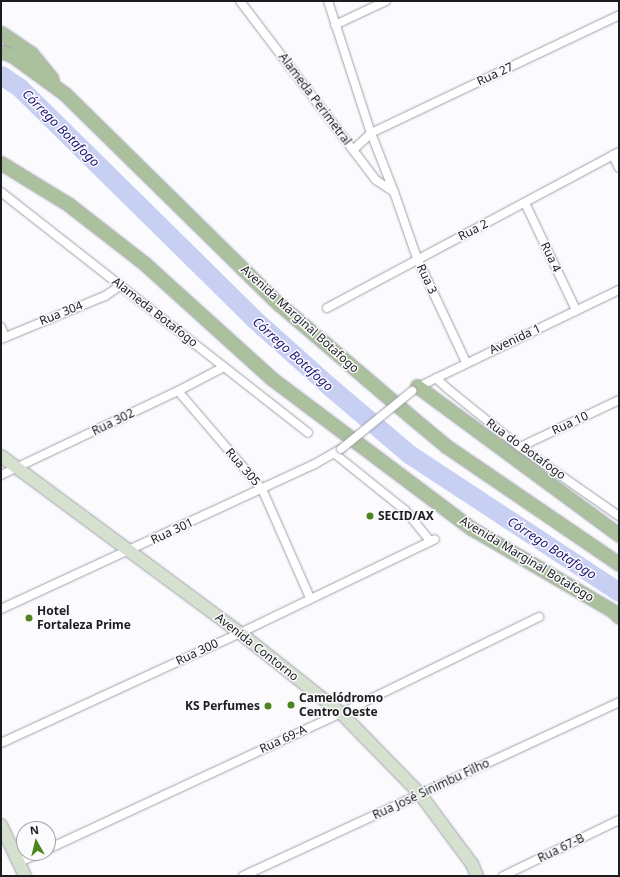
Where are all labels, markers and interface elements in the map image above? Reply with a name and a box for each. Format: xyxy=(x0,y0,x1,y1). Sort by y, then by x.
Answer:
street label: Alameda Perimetral xyxy=(276,50,354,148)
street label: Rua 27 xyxy=(475,59,515,89)
water label: Córrego Botafogo xyxy=(19,86,103,170)
street label: Rua 2 xyxy=(456,216,490,244)
street label: Rua 4 xyxy=(538,240,564,274)
street label: Avenida Marginal Botafogo xyxy=(238,262,362,376)
street label: Rua 3 xyxy=(414,262,440,296)
street label: Alameda Botafogo xyxy=(109,274,201,350)
street label: Rua 304 xyxy=(37,298,85,328)
water label: Córrego Botafogo xyxy=(250,314,336,394)
street label: Avenida 1 xyxy=(487,321,543,357)
street label: Rua 302 xyxy=(89,406,137,438)
street label: Rua 10 xyxy=(550,408,590,438)
street label: Rua do Botafogo xyxy=(483,415,569,483)
street label: Rua 305 xyxy=(223,445,263,489)
place label: SECID/AX xyxy=(378,509,434,523)
marker: SECID/AX xyxy=(365,511,375,521)
street label: Avenida Marginal Botafogo xyxy=(457,513,597,605)
water label: Córrego Botafogo xyxy=(505,513,599,583)
street label: Rua 301 xyxy=(148,515,196,547)
place label: Hotel Fortaleza Prime xyxy=(37,604,131,632)
street label: Avenida Contorno xyxy=(212,610,302,684)
marker: Hotel Fortaleza Prime xyxy=(24,613,34,623)
street label: Rua 300 xyxy=(173,636,221,668)
place label: Camelódromo Centro Oeste xyxy=(299,691,383,719)
place label: KS Perfumes xyxy=(185,699,260,713)
marker: Camelódromo Centro Oeste xyxy=(286,700,296,710)
marker: KS Perfumes xyxy=(263,701,273,711)
street label: Rua 69-A xyxy=(257,722,309,756)
street label: Rua José Sinimbu Filho xyxy=(370,756,492,822)
north arrow xyxy=(16,821,56,861)
text: N xyxy=(29,822,40,838)
street label: Rua 67-B xyxy=(535,831,587,865)

